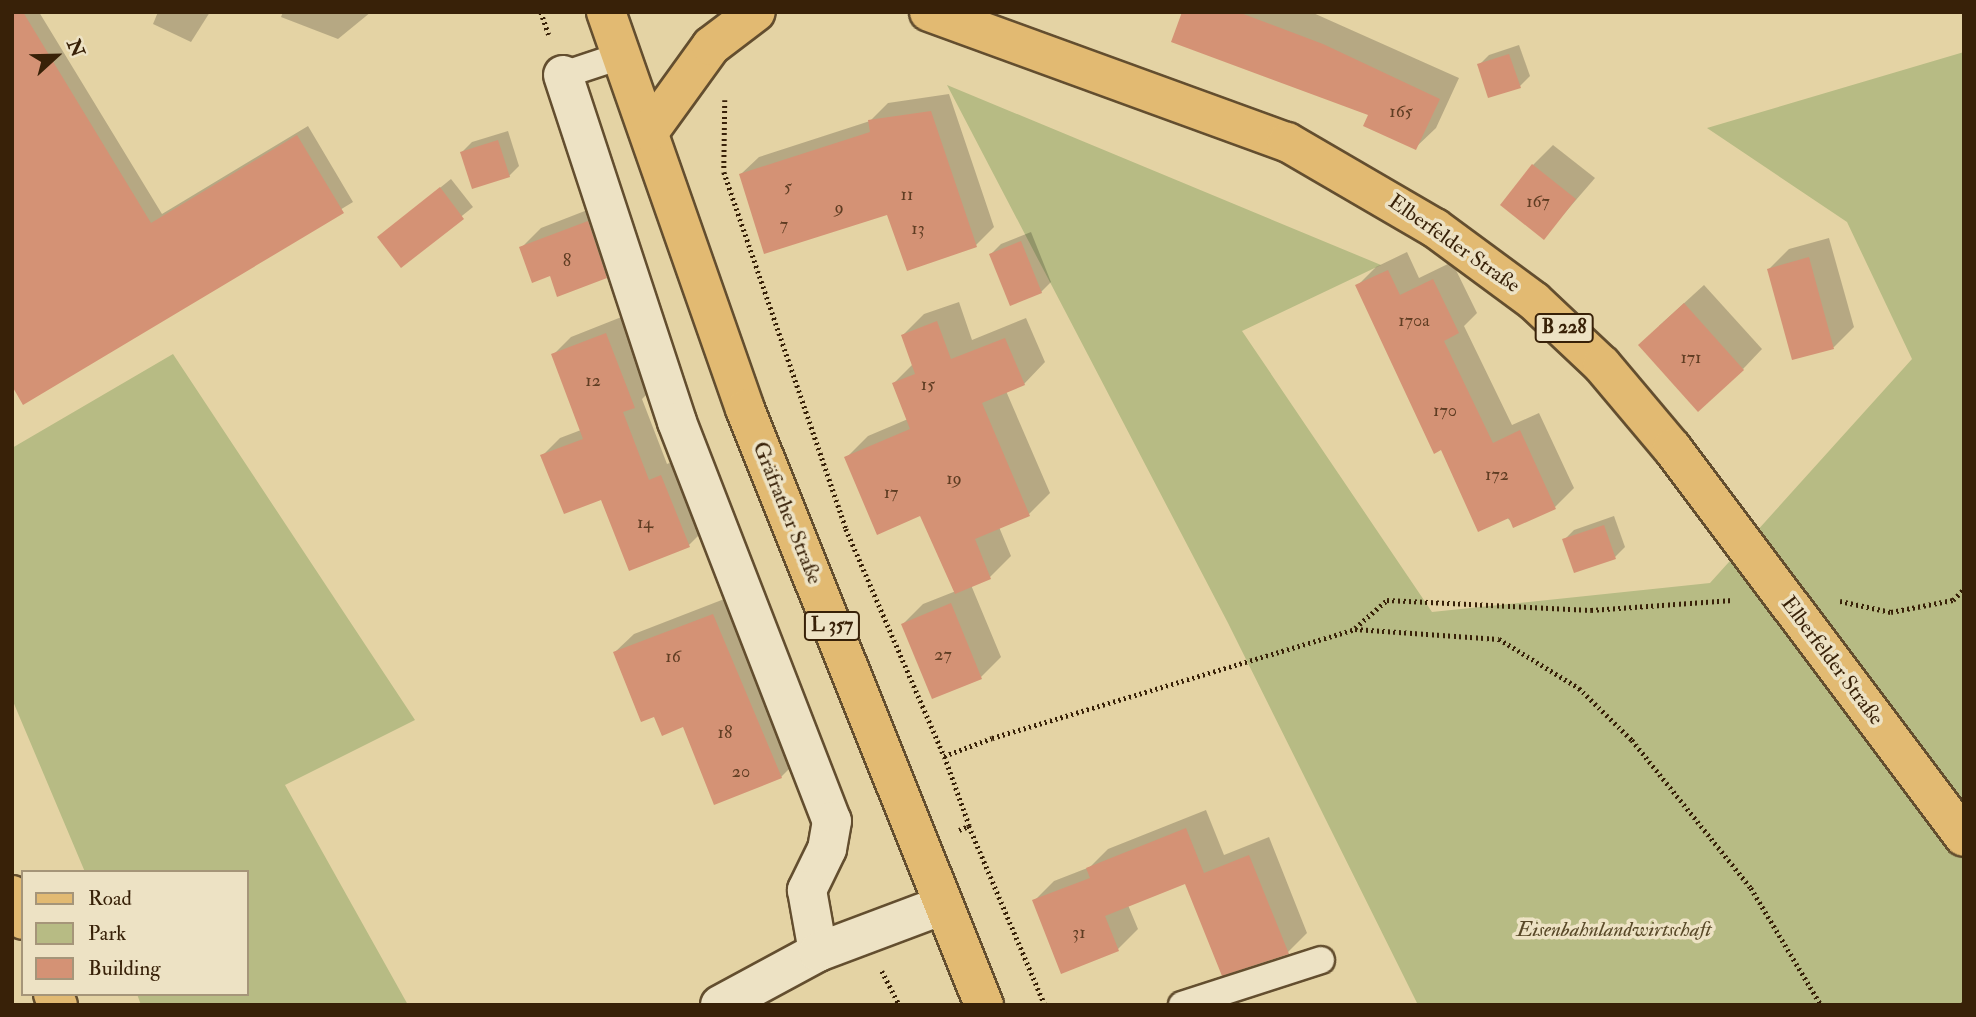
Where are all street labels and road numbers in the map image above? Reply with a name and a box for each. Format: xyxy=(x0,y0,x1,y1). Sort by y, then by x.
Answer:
street label: Elberfelder Straße xyxy=(1383,189,1525,299)
road number: B 228 xyxy=(1534,312,1594,344)
street label: Gräfrather Straße xyxy=(747,438,827,588)
street label: Elberfelder Straße xyxy=(1775,592,1889,730)
road number: L 357 xyxy=(802,610,862,642)

